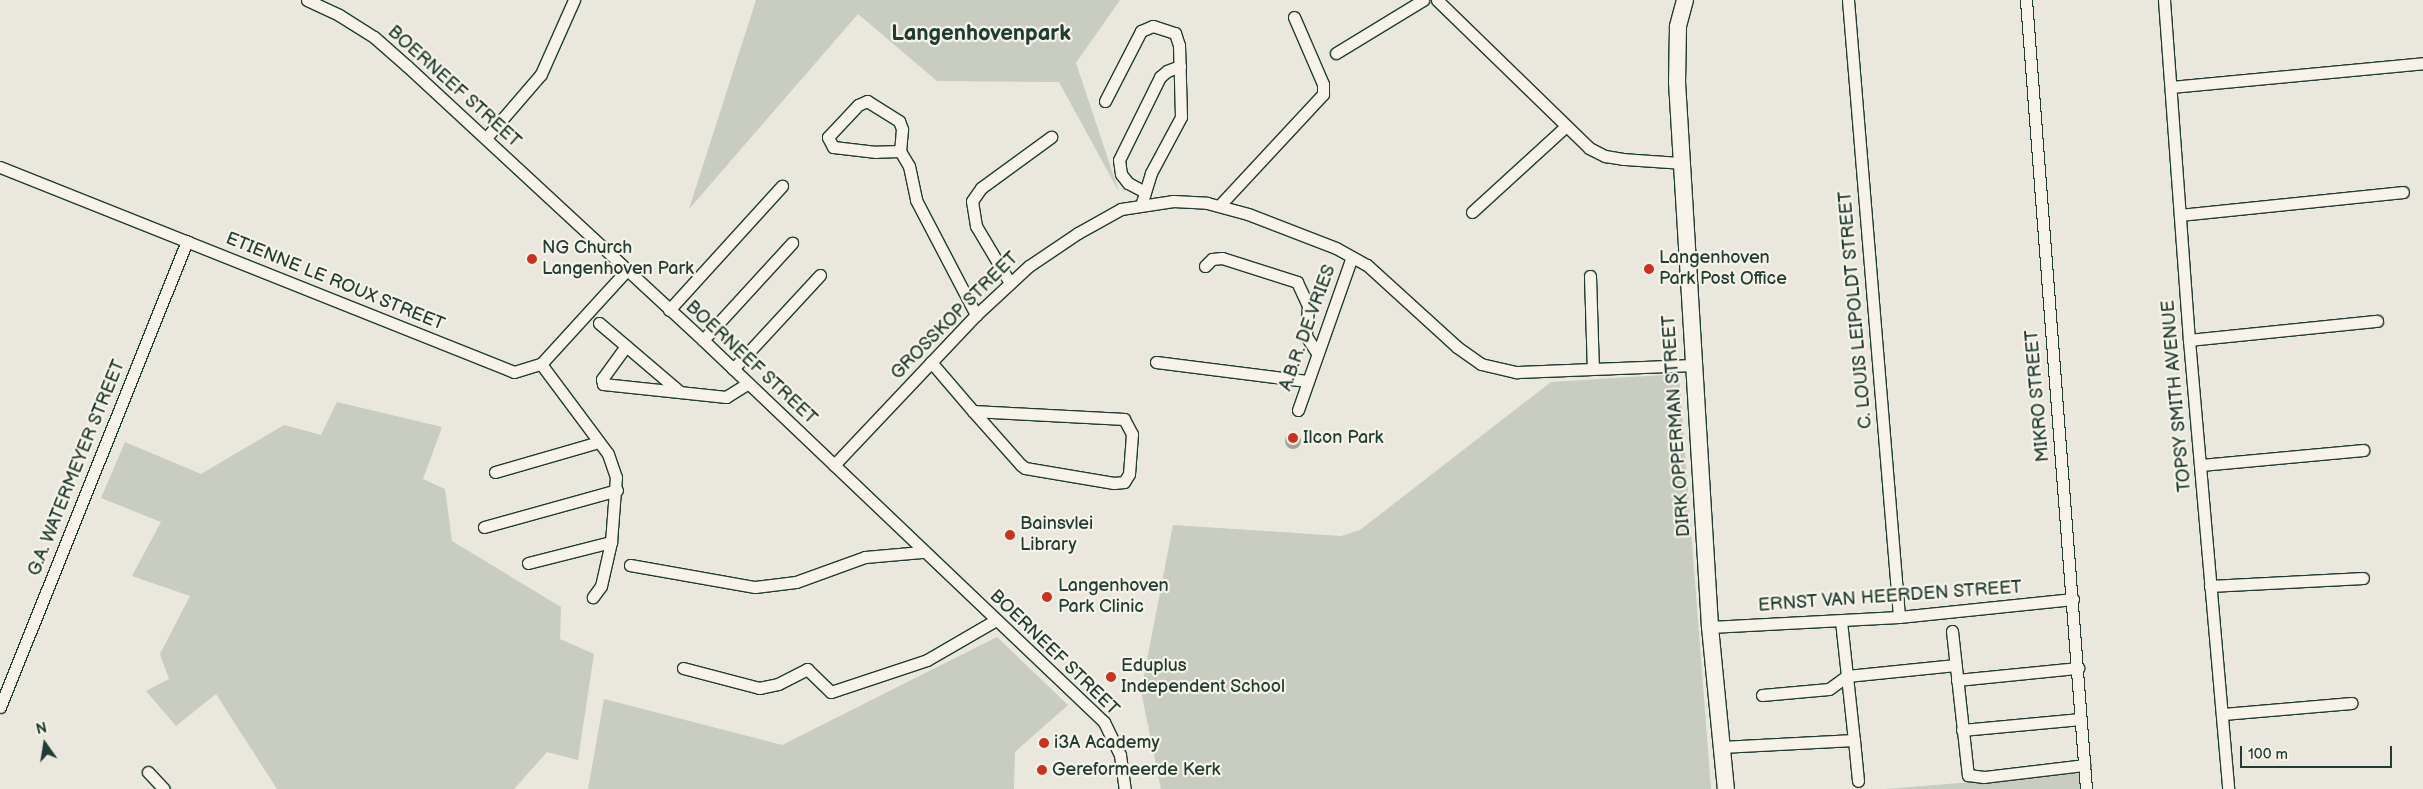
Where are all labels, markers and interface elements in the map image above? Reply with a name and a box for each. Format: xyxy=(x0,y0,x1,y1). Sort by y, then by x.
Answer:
street label: BOERNEEF STREET xyxy=(383,21,525,153)
district label: Langenhovenpark xyxy=(891,21,1071,47)
street label: C. LOUIS LEIPOLDT STREET xyxy=(1835,190,1877,430)
street label: ETIENNE LE ROUX STREET xyxy=(222,228,448,336)
place label: NG Church Langenhoven Park xyxy=(542,238,694,280)
street label: GROSSKOP STREET xyxy=(887,248,1023,384)
place label: Langenhoven Park Post Office xyxy=(1659,248,1787,290)
marker: NG Church Langenhoven Park xyxy=(526,253,538,265)
street label: A.B.R. DE VRIES xyxy=(1275,262,1341,394)
marker: Langenhoven Park Post Office xyxy=(1643,263,1655,275)
street label: BOERNEEF STREET xyxy=(681,296,821,430)
street label: TOPSY SMITH AVENUE xyxy=(2158,299,2196,493)
street label: DIRK OPPERMAN STREET xyxy=(1658,314,1696,538)
street label: MIKRO STREET xyxy=(2021,329,2055,463)
street label: G.A. WATERMEYER STREET xyxy=(24,356,130,580)
place label: Ilcon Park xyxy=(1303,427,1383,449)
marker: Ilcon Park xyxy=(1287,432,1299,444)
place label: Bainsvlei Library xyxy=(1020,514,1093,556)
marker: Bainsvlei Library xyxy=(1004,529,1016,541)
place label: Langenhoven Park Clinic xyxy=(1058,576,1169,618)
street label: ERNST VAN HEERDEN STREET xyxy=(1757,577,2023,617)
street label: BOERNEEF STREET xyxy=(985,585,1123,721)
marker: Langenhoven Park Clinic xyxy=(1040,590,1054,604)
place label: Eduplus Independent School xyxy=(1121,656,1285,699)
marker: Eduplus Independent School xyxy=(1105,671,1117,683)
north arrow xyxy=(20,719,70,769)
text: N xyxy=(34,719,49,738)
place label: i3A Academy xyxy=(1054,732,1160,754)
scale bar xyxy=(2243,736,2396,768)
marker: i3A Academy xyxy=(1038,737,1050,749)
text: 100 m xyxy=(2248,745,2288,764)
place label: Gereformeerde Kerk xyxy=(1052,759,1220,781)
marker: Gereformeerde Kerk xyxy=(1036,764,1048,776)

